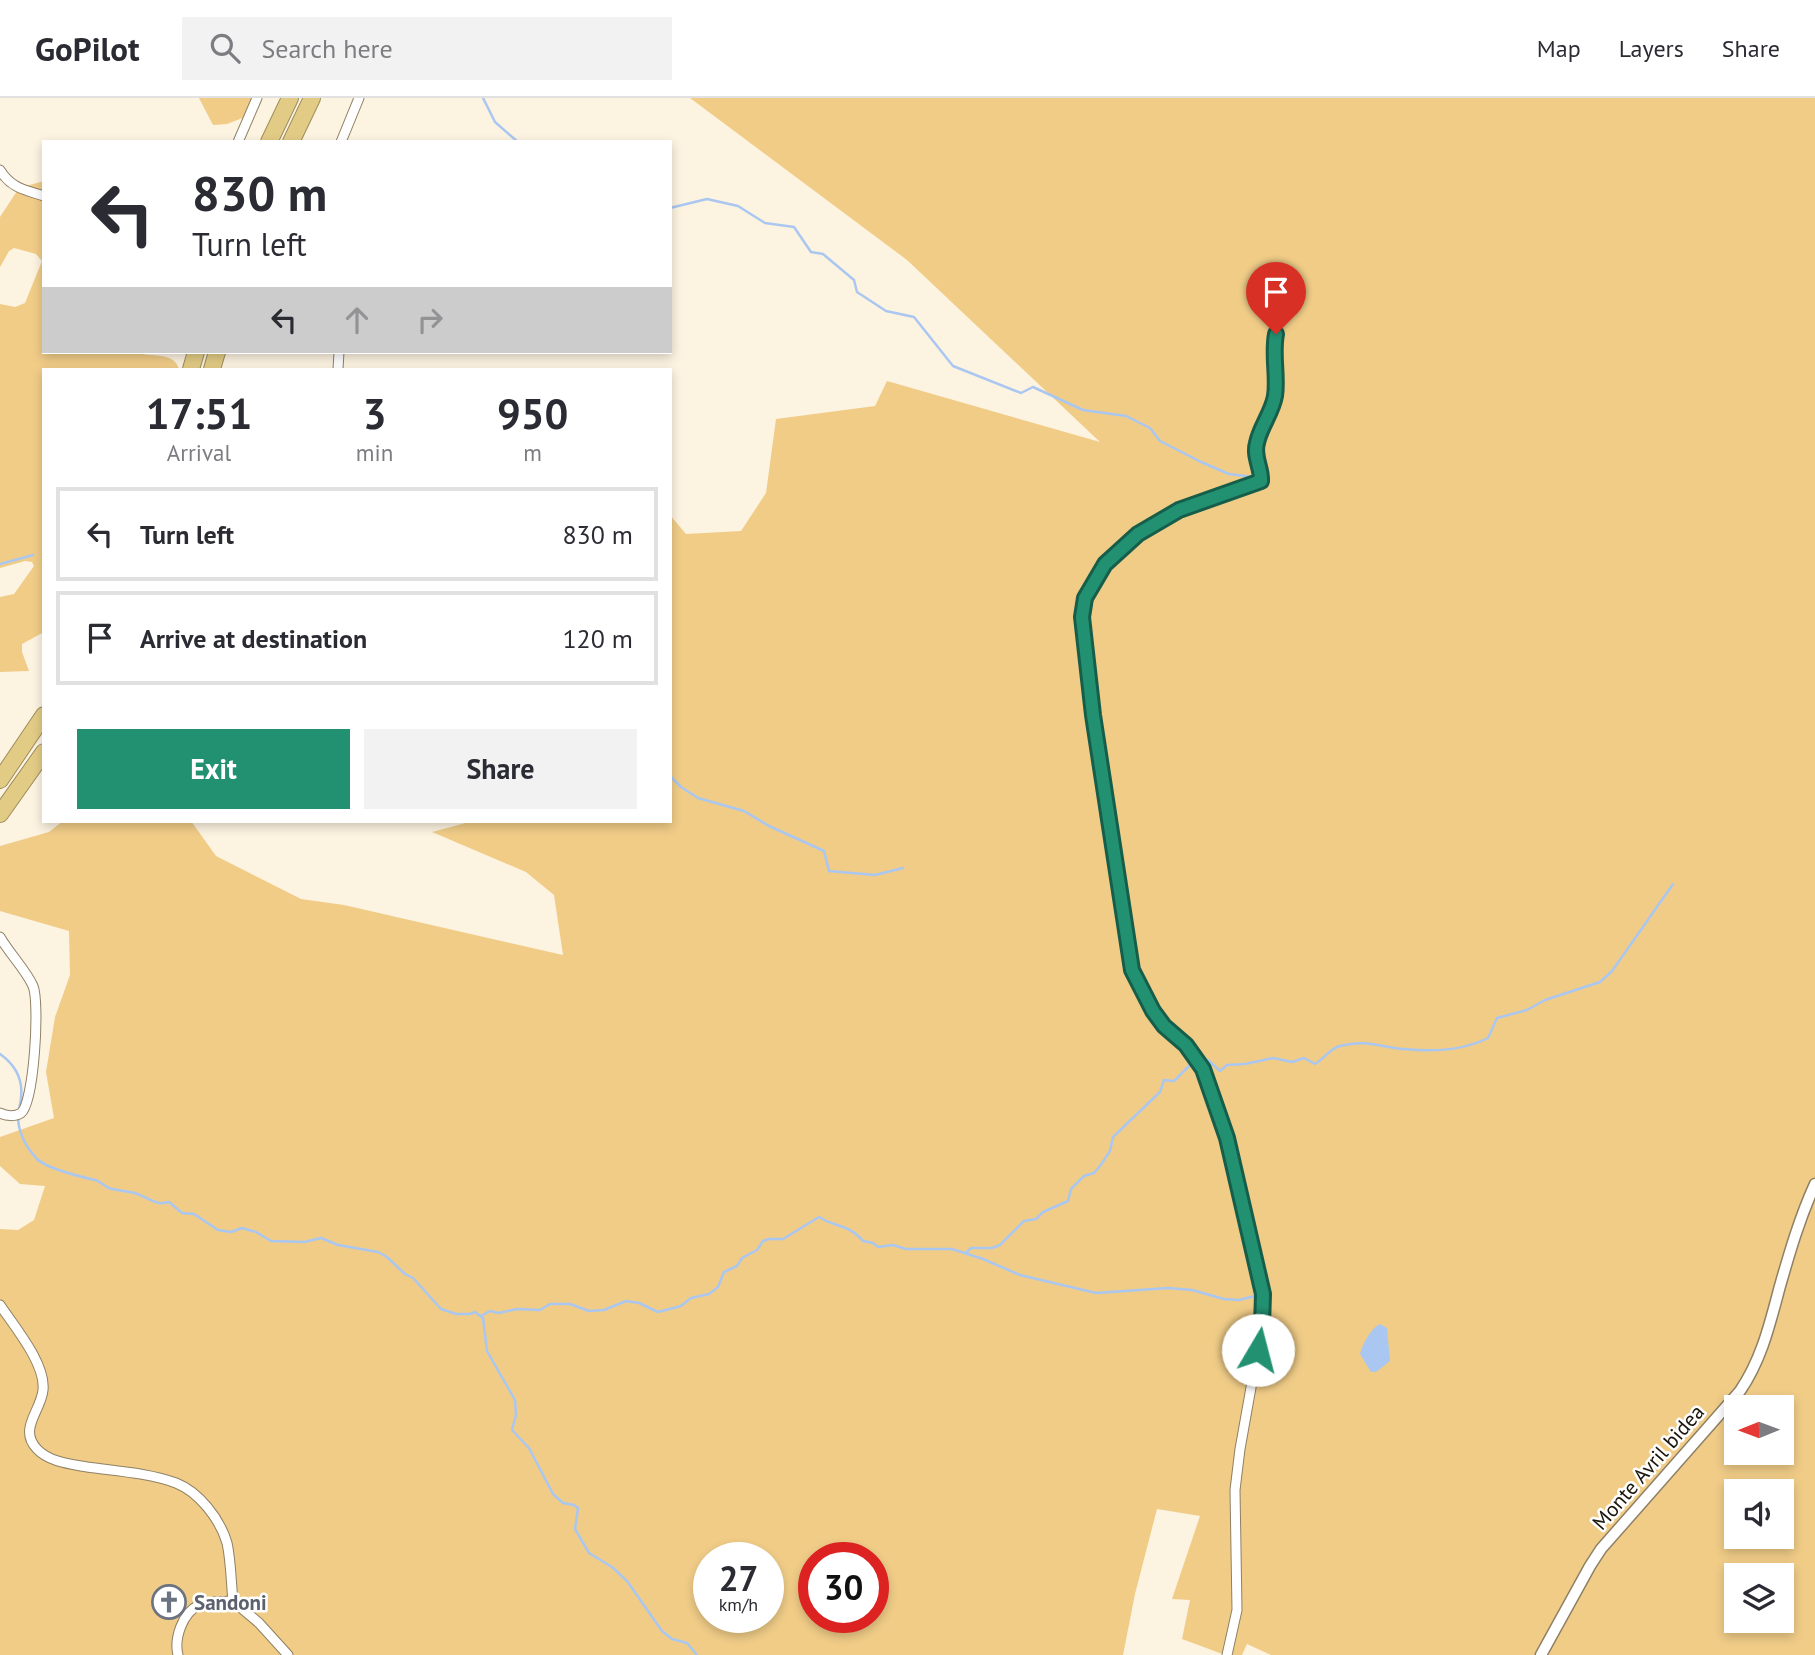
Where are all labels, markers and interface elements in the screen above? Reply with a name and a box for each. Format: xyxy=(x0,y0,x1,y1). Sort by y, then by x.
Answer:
search box xyxy=(182,17,672,80)
text: GoPilot xyxy=(35,27,140,70)
icon: search xyxy=(206,29,244,67)
text: Search here xyxy=(262,32,393,65)
text: Map xyxy=(1537,33,1581,64)
text: Layers xyxy=(1619,33,1684,64)
text: Share xyxy=(1722,33,1780,64)
text: 830 m xyxy=(192,161,327,225)
icon: left xyxy=(77,168,168,259)
text: Turn left xyxy=(192,223,307,265)
pin xyxy=(1246,262,1306,334)
icon: arrive xyxy=(1257,273,1295,311)
icon: left xyxy=(265,301,303,339)
icon: ahead xyxy=(338,301,376,339)
icon: right xyxy=(411,301,449,339)
text: 17:51 xyxy=(146,386,252,441)
text: 3 xyxy=(363,386,386,441)
text: 950 xyxy=(497,386,568,441)
text: Arrival xyxy=(167,438,231,467)
text: min xyxy=(356,438,393,467)
text: m xyxy=(523,438,542,467)
icon: left xyxy=(81,515,119,553)
text: Turn left xyxy=(140,518,234,551)
text: 830 m xyxy=(562,518,633,551)
icon: arrive xyxy=(81,619,119,657)
text: Arrive at destination xyxy=(140,622,367,655)
text: 120 m xyxy=(562,622,633,655)
button: Exit xyxy=(77,729,350,809)
button: Share xyxy=(364,729,637,809)
position arrow xyxy=(1221,1313,1295,1387)
north arrow xyxy=(1724,1395,1794,1465)
map controls xyxy=(1724,1395,1794,1633)
street label: Monte Avril bidea xyxy=(1586,1399,1710,1535)
button: sound xyxy=(1724,1479,1794,1549)
speed limit sign: 30 xyxy=(798,1542,889,1633)
text: 27 xyxy=(719,1555,758,1601)
button: layers xyxy=(1724,1563,1794,1633)
church icon: Sandoni xyxy=(150,1583,188,1621)
place label: Sandoni xyxy=(194,1589,267,1616)
text: km/h xyxy=(719,1593,758,1616)

